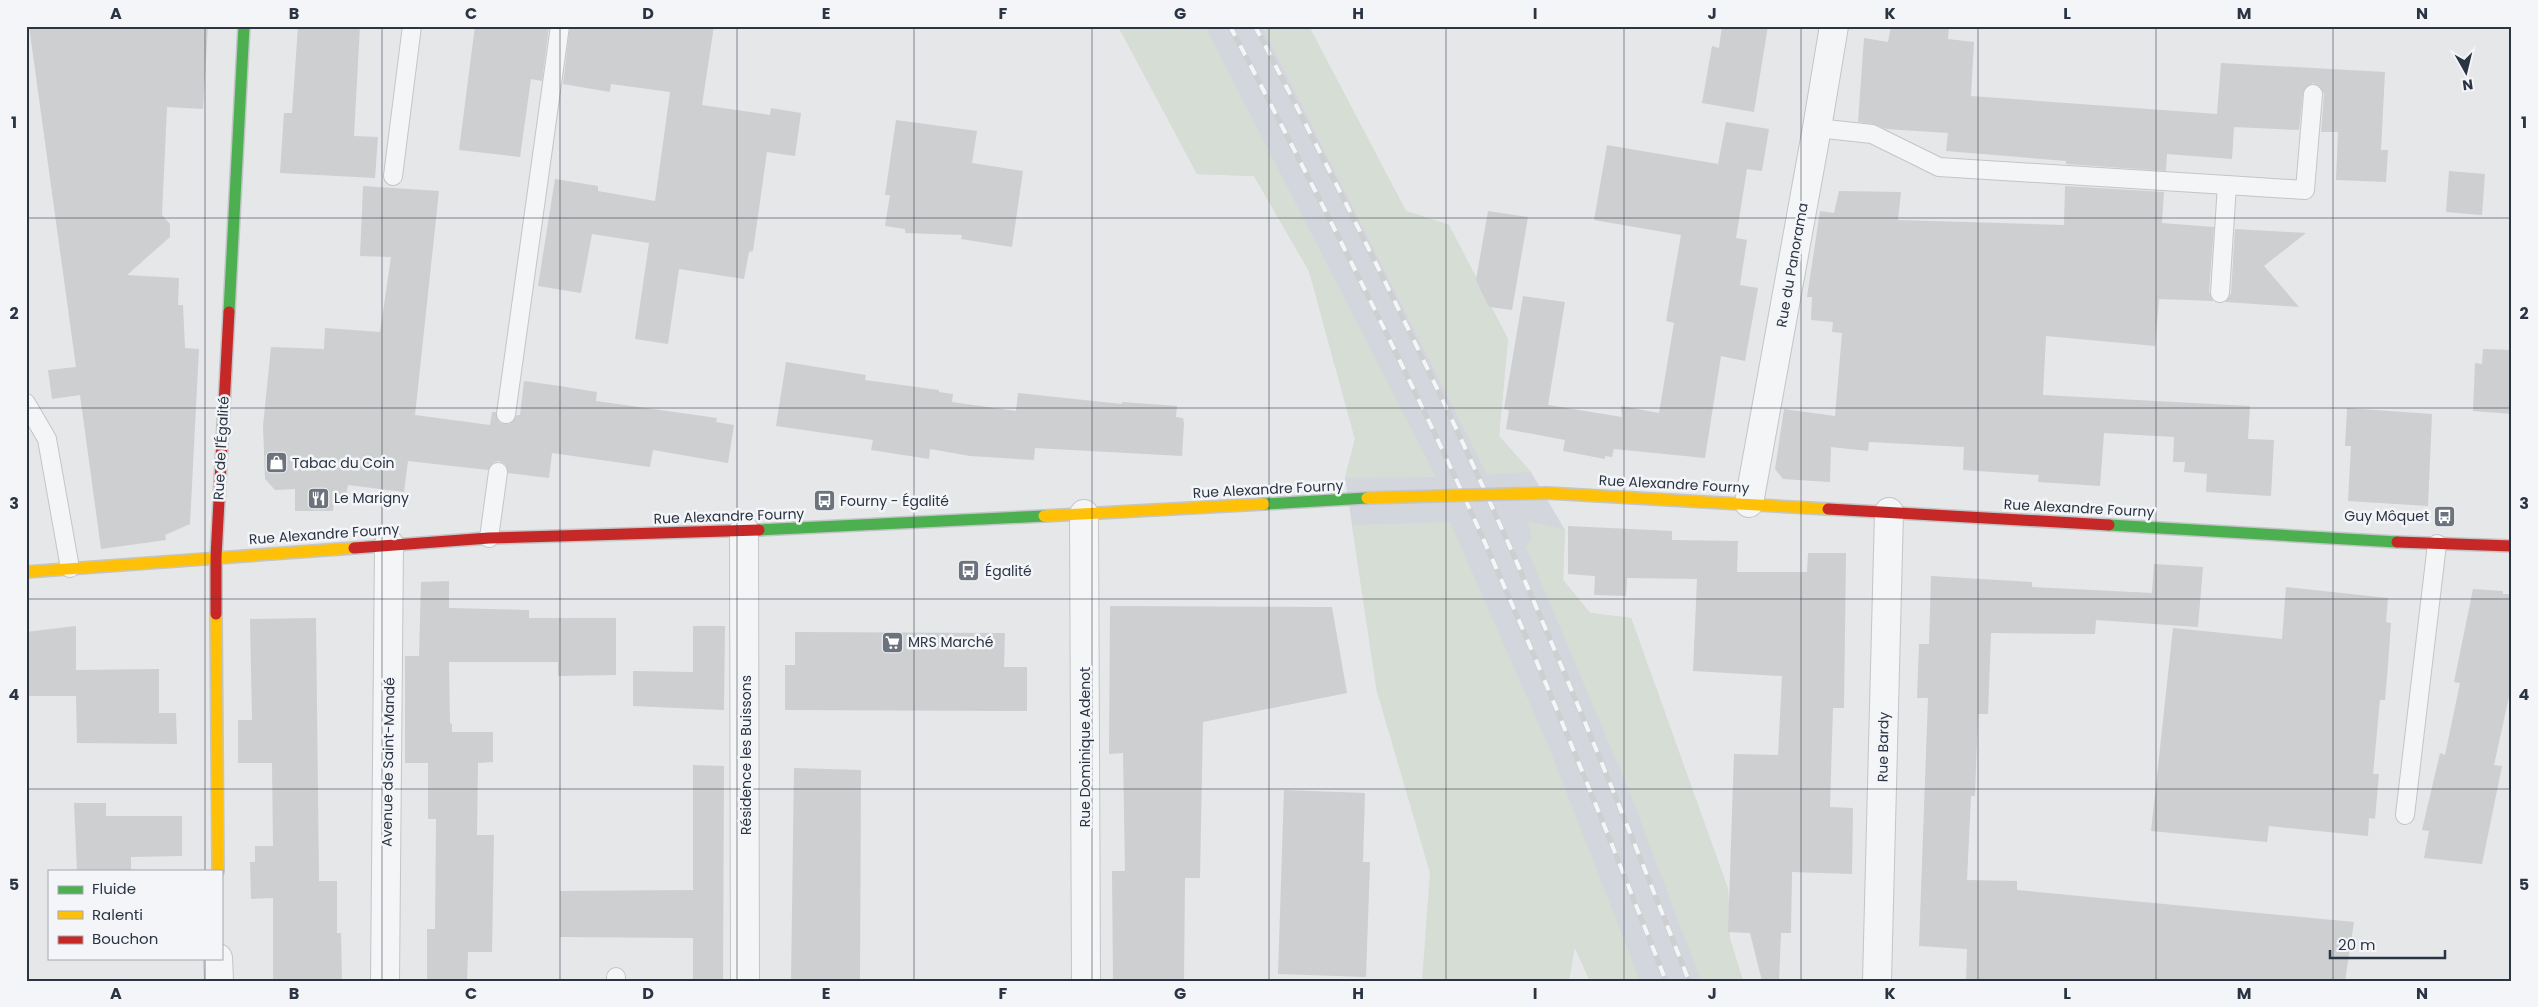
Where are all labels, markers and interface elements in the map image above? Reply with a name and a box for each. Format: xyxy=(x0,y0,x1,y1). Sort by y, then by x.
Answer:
text: A xyxy=(110,2,122,25)
text: B xyxy=(289,2,299,25)
text: C xyxy=(465,2,477,25)
text: D xyxy=(642,2,654,25)
text: E xyxy=(822,2,830,25)
text: F xyxy=(999,2,1008,25)
text: G xyxy=(1174,2,1186,25)
text: H xyxy=(1352,2,1364,25)
text: I xyxy=(1533,2,1537,25)
text: J xyxy=(1707,2,1717,25)
text: K xyxy=(1884,2,1896,25)
text: L xyxy=(2063,2,2071,25)
text: M xyxy=(2237,2,2251,25)
text: N xyxy=(2416,2,2428,25)
north arrow xyxy=(2440,48,2490,98)
text: N xyxy=(2461,74,2474,96)
text: 1 xyxy=(11,111,17,134)
text: 1 xyxy=(2521,111,2527,134)
street label: Rue du Panorama xyxy=(1771,201,1813,329)
text: 2 xyxy=(9,302,19,325)
text: 2 xyxy=(2519,302,2529,325)
street label: Rue de l'Égalité xyxy=(208,395,234,501)
shop icon: Tabac du Coin xyxy=(264,451,288,475)
place label: Tabac du Coin xyxy=(292,453,395,473)
street label: Rue Alexandre Fourny xyxy=(1598,470,1750,498)
street label: Rue Alexandre Fourny xyxy=(1192,475,1344,503)
restaurant icon: Le Marigny xyxy=(306,486,330,510)
place label: Le Marigny xyxy=(334,488,409,508)
bus stop icon: Fourny - Égalité xyxy=(812,489,836,513)
place label: Fourny - Égalité xyxy=(840,491,949,511)
text: 3 xyxy=(9,492,19,515)
text: 3 xyxy=(2519,492,2529,515)
street label: Rue Alexandre Fourny xyxy=(2003,494,2155,522)
street label: Rue Alexandre Fourny xyxy=(653,503,805,529)
bus stop icon: Guy Môquet xyxy=(2433,504,2457,528)
place label: Guy Môquet xyxy=(2344,506,2429,526)
street label: Rue Alexandre Fourny xyxy=(248,519,400,549)
bus stop icon: Égalité xyxy=(957,559,981,583)
place label: Égalité xyxy=(985,561,1032,581)
supermarket icon: MRS Marché xyxy=(880,630,904,654)
place label: MRS Marché xyxy=(908,632,994,652)
street label: Rue Dominique Adenot xyxy=(1075,667,1095,827)
street label: Résidence les Buissons xyxy=(736,675,756,835)
street label: Avenue de Saint-Mandé xyxy=(377,677,399,847)
text: 4 xyxy=(9,683,20,706)
text: 4 xyxy=(2519,683,2530,706)
street label: Rue Bardy xyxy=(1872,711,1894,782)
legend xyxy=(48,870,222,960)
text: 5 xyxy=(9,873,19,896)
text: 5 xyxy=(2519,873,2529,896)
text: Fluide xyxy=(92,878,136,899)
text: Ralenti xyxy=(92,904,143,925)
scale bar xyxy=(2330,927,2446,959)
text: Bouchon xyxy=(92,928,158,949)
text: 20 m xyxy=(2338,934,2376,955)
text: A xyxy=(110,982,122,1005)
text: B xyxy=(289,982,299,1005)
text: C xyxy=(465,982,477,1005)
text: D xyxy=(642,982,654,1005)
text: E xyxy=(822,982,830,1005)
text: F xyxy=(999,982,1008,1005)
text: G xyxy=(1174,982,1186,1005)
text: H xyxy=(1352,982,1364,1005)
text: I xyxy=(1533,982,1537,1005)
text: J xyxy=(1707,982,1717,1005)
text: K xyxy=(1884,982,1896,1005)
text: L xyxy=(2063,982,2071,1005)
text: M xyxy=(2237,982,2251,1005)
text: N xyxy=(2416,982,2428,1005)

